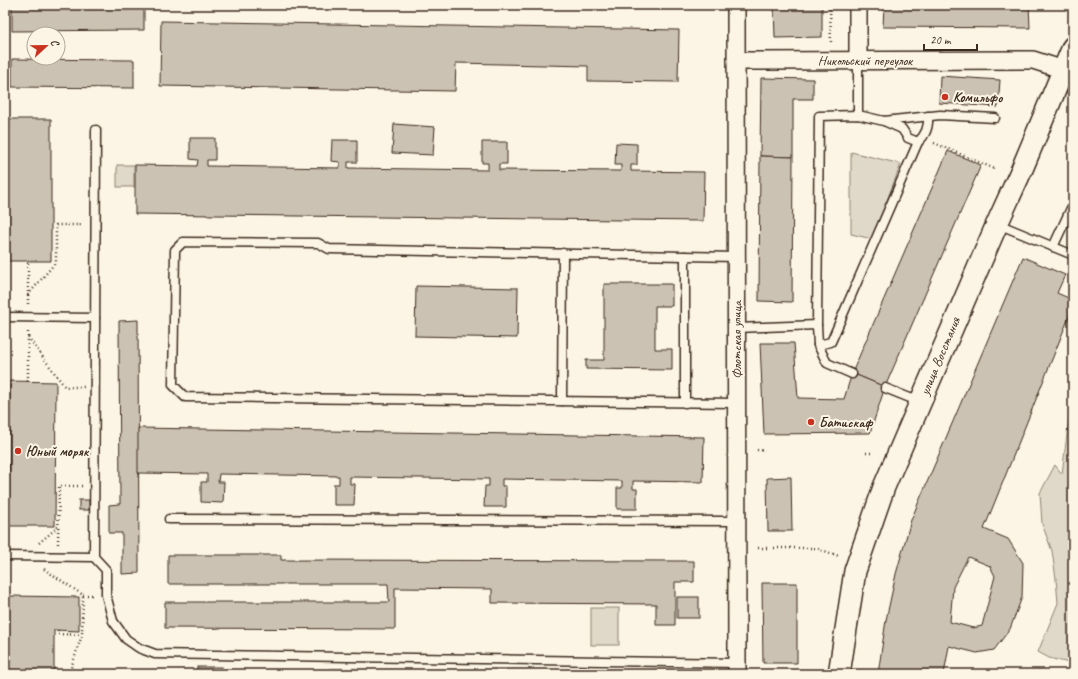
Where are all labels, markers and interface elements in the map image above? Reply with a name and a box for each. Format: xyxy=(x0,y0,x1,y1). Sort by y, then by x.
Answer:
north arrow xyxy=(26,26,66,66)
scale bar xyxy=(924,26,977,52)
text: 20 m xyxy=(930,32,952,48)
text: С xyxy=(48,37,63,49)
street label: Никольский переулок xyxy=(818,52,914,69)
place label: Комильфо xyxy=(953,89,1004,106)
marker: Комильфо xyxy=(940,92,950,102)
street label: Флотская улица xyxy=(728,300,745,379)
street label: улица Восстания xyxy=(916,314,964,398)
place label: Батискаф xyxy=(819,414,873,431)
marker: Батискаф xyxy=(806,417,816,427)
place label: Юный моряк xyxy=(26,443,90,460)
marker: Юный моряк xyxy=(13,446,23,456)

